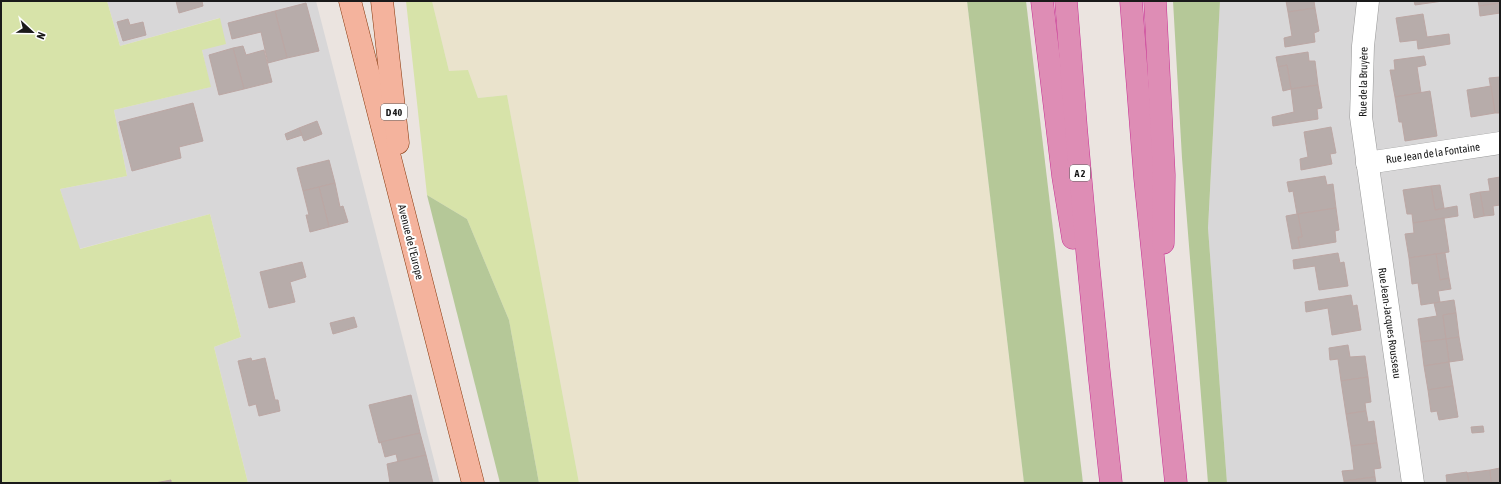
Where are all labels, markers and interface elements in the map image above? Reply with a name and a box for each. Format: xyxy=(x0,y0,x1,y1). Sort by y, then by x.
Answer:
north arrow xyxy=(12,12,52,52)
text: N xyxy=(34,30,48,41)
street label: Rue de la Bruyère xyxy=(1356,47,1370,117)
road number: D 40 xyxy=(381,104,407,120)
street label: Rue Jean de la Fontaine xyxy=(1385,140,1481,166)
road number: A 2 xyxy=(1070,165,1090,181)
street label: Avenue de l'Europe xyxy=(396,203,426,281)
street label: Rue Jean-Jacques Rousseau xyxy=(1376,267,1404,379)

